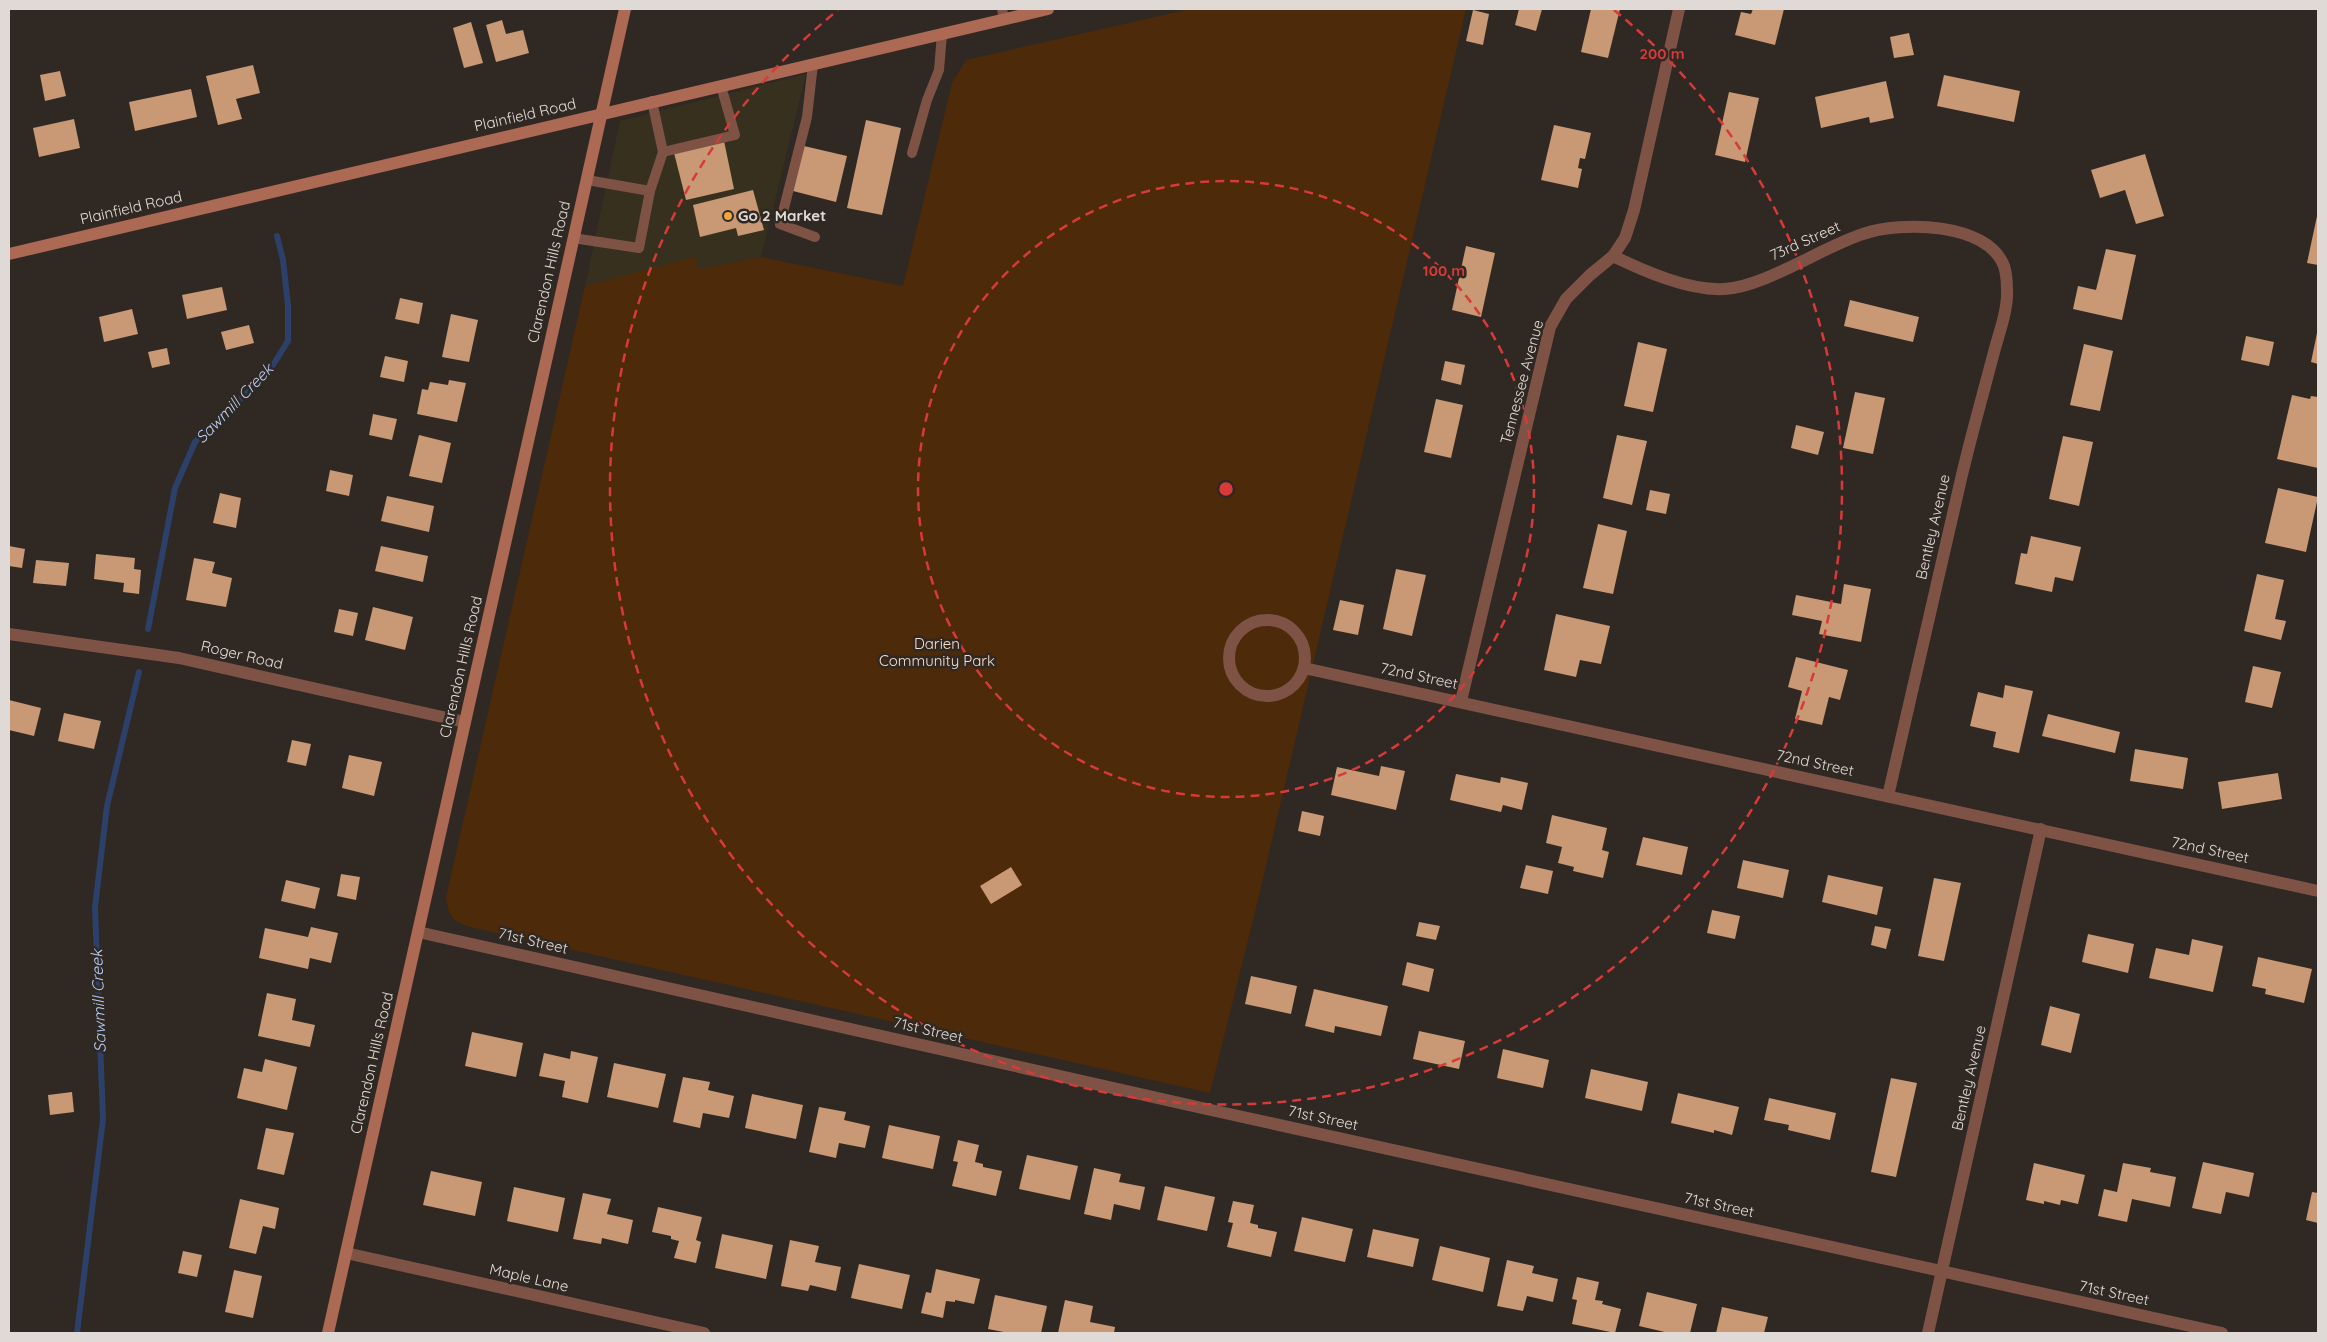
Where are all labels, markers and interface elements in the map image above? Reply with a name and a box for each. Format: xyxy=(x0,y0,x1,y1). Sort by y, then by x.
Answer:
text: 200 m xyxy=(1640,44,1685,63)
street label: Plainfield Road xyxy=(472,94,578,135)
street label: Plainfield Road xyxy=(78,187,184,228)
street label: Clarendon Hills Road xyxy=(523,199,574,345)
place label: Go 2 Market xyxy=(738,206,826,225)
marker: Go 2 Market xyxy=(722,210,734,222)
street label: 73rd Street xyxy=(1767,217,1843,265)
text: 100 m xyxy=(1423,261,1465,280)
street label: Tennessee Avenue xyxy=(1496,318,1547,446)
water label: Sawmill Creek xyxy=(191,358,278,447)
street label: Bentley Avenue xyxy=(1911,472,1954,581)
centre of rings xyxy=(1217,480,1235,498)
street label: Clarendon Hills Road xyxy=(435,594,486,740)
park label: Darien Community Park xyxy=(879,634,995,670)
street label: Roger Road xyxy=(199,636,285,673)
street label: 72nd Street xyxy=(1379,658,1460,693)
street label: 72nd Street xyxy=(1775,745,1856,780)
street label: 72nd Street xyxy=(2170,832,2251,867)
street label: 71st Street xyxy=(496,923,570,958)
water label: Sawmill Creek xyxy=(86,948,110,1053)
street label: Clarendon Hills Road xyxy=(346,990,397,1136)
street label: 71st Street xyxy=(891,1012,965,1047)
street label: Bentley Avenue xyxy=(1947,1023,1990,1132)
street label: 71st Street xyxy=(1286,1101,1360,1134)
street label: 71st Street xyxy=(1682,1188,1756,1221)
street label: Maple Lane xyxy=(488,1259,571,1296)
street label: 71st Street xyxy=(2077,1276,2151,1309)

